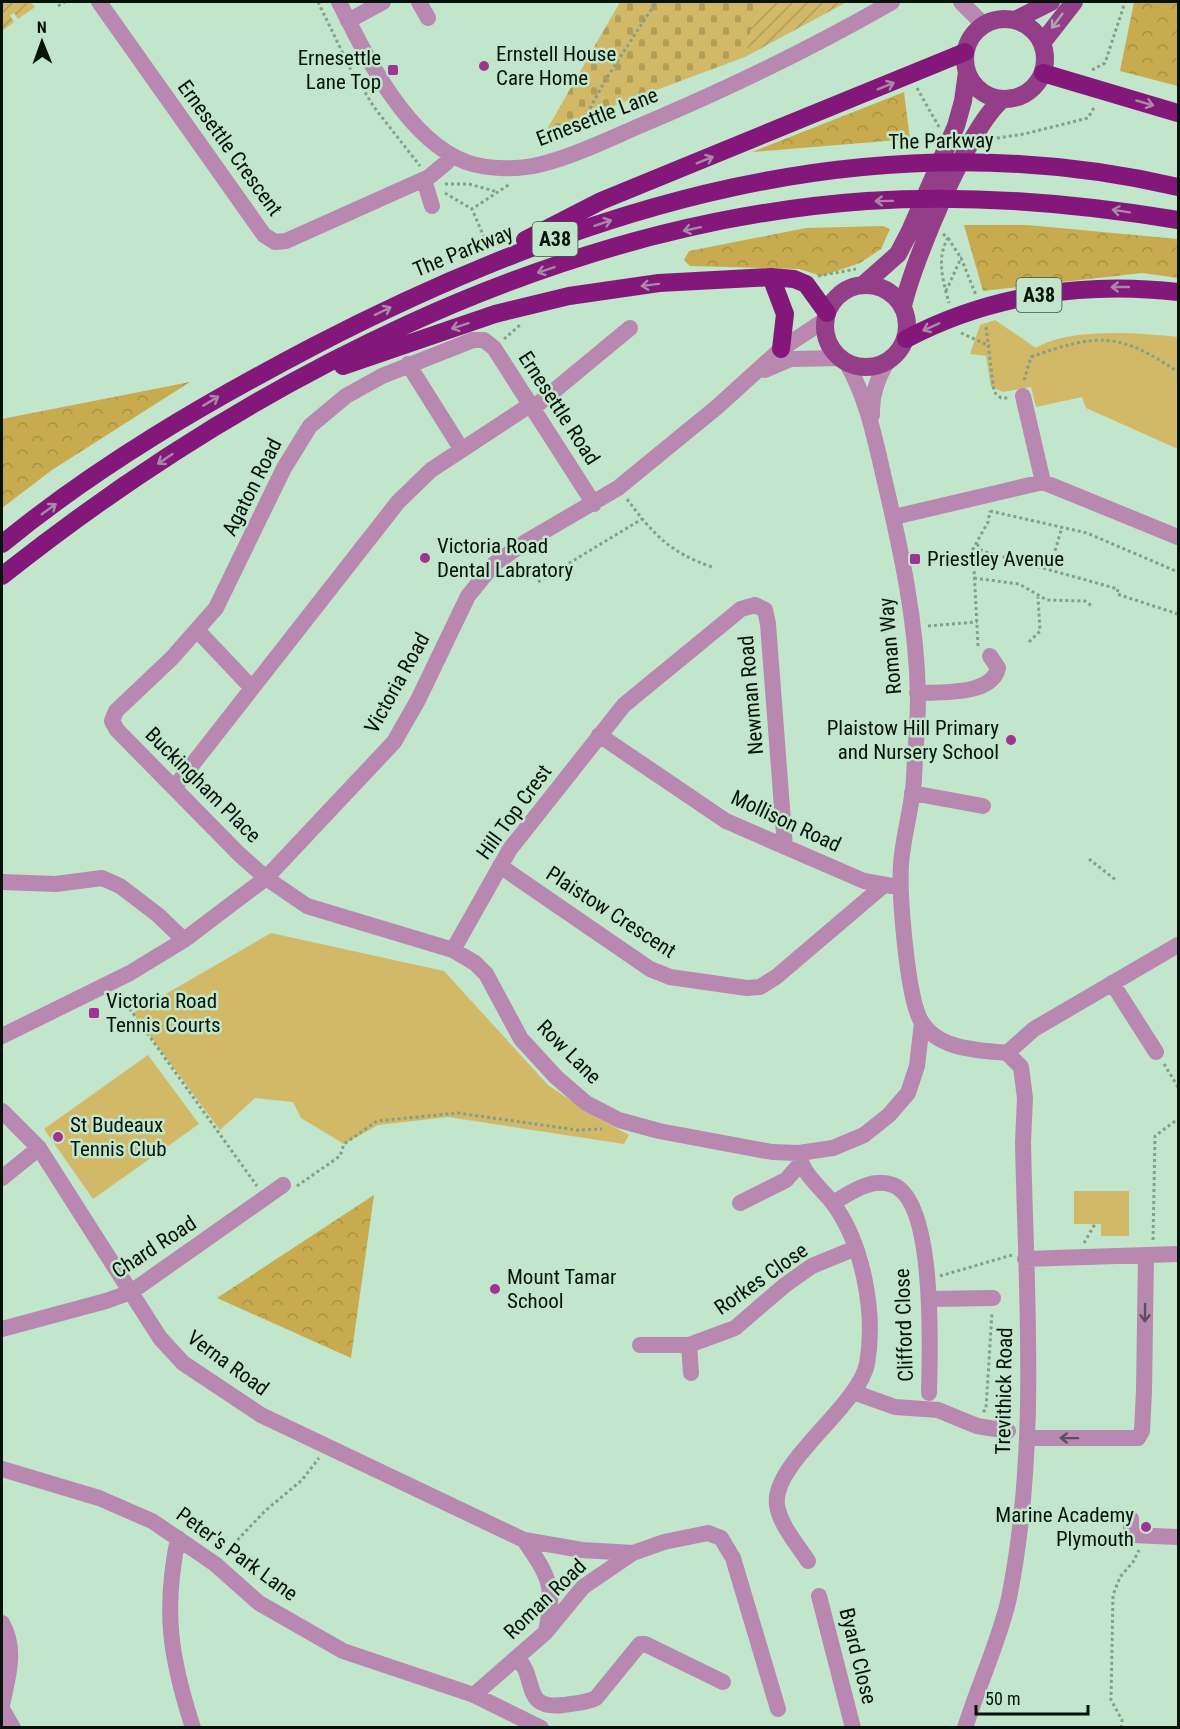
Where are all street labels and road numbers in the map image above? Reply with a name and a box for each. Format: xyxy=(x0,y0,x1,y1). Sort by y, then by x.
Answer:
street label: Ernesettle Crescent xyxy=(173,76,287,220)
street label: Ernesettle Lane xyxy=(533,83,661,151)
street label: The Parkway xyxy=(888,128,994,154)
street label: The Parkway xyxy=(410,220,517,282)
road number: A38 xyxy=(532,222,578,256)
road number: A38 xyxy=(1016,278,1062,312)
street label: Ernesettle Road xyxy=(513,347,605,469)
street label: Agaton Road xyxy=(217,434,287,540)
street label: Roman Way xyxy=(874,596,906,695)
street label: Victoria Road xyxy=(360,629,434,737)
street label: Newman Road xyxy=(734,634,768,756)
street label: Buckingham Place xyxy=(140,722,266,848)
street label: Hill Top Crest xyxy=(472,760,556,864)
street label: Mollison Road xyxy=(727,785,845,857)
street label: Plaistow Crescent xyxy=(542,861,680,963)
street label: Row Lane xyxy=(532,1015,606,1089)
street label: Chard Road xyxy=(107,1211,201,1283)
street label: Rorkes Close xyxy=(710,1238,812,1320)
street label: Clifford Close xyxy=(890,1268,918,1382)
street label: Verna Road xyxy=(183,1325,273,1401)
street label: Trevithick Road xyxy=(991,1327,1017,1455)
street label: Peter's Park Lane xyxy=(172,1502,302,1606)
street label: Roman Road xyxy=(499,1554,591,1644)
street label: Byard Close xyxy=(834,1605,882,1707)

